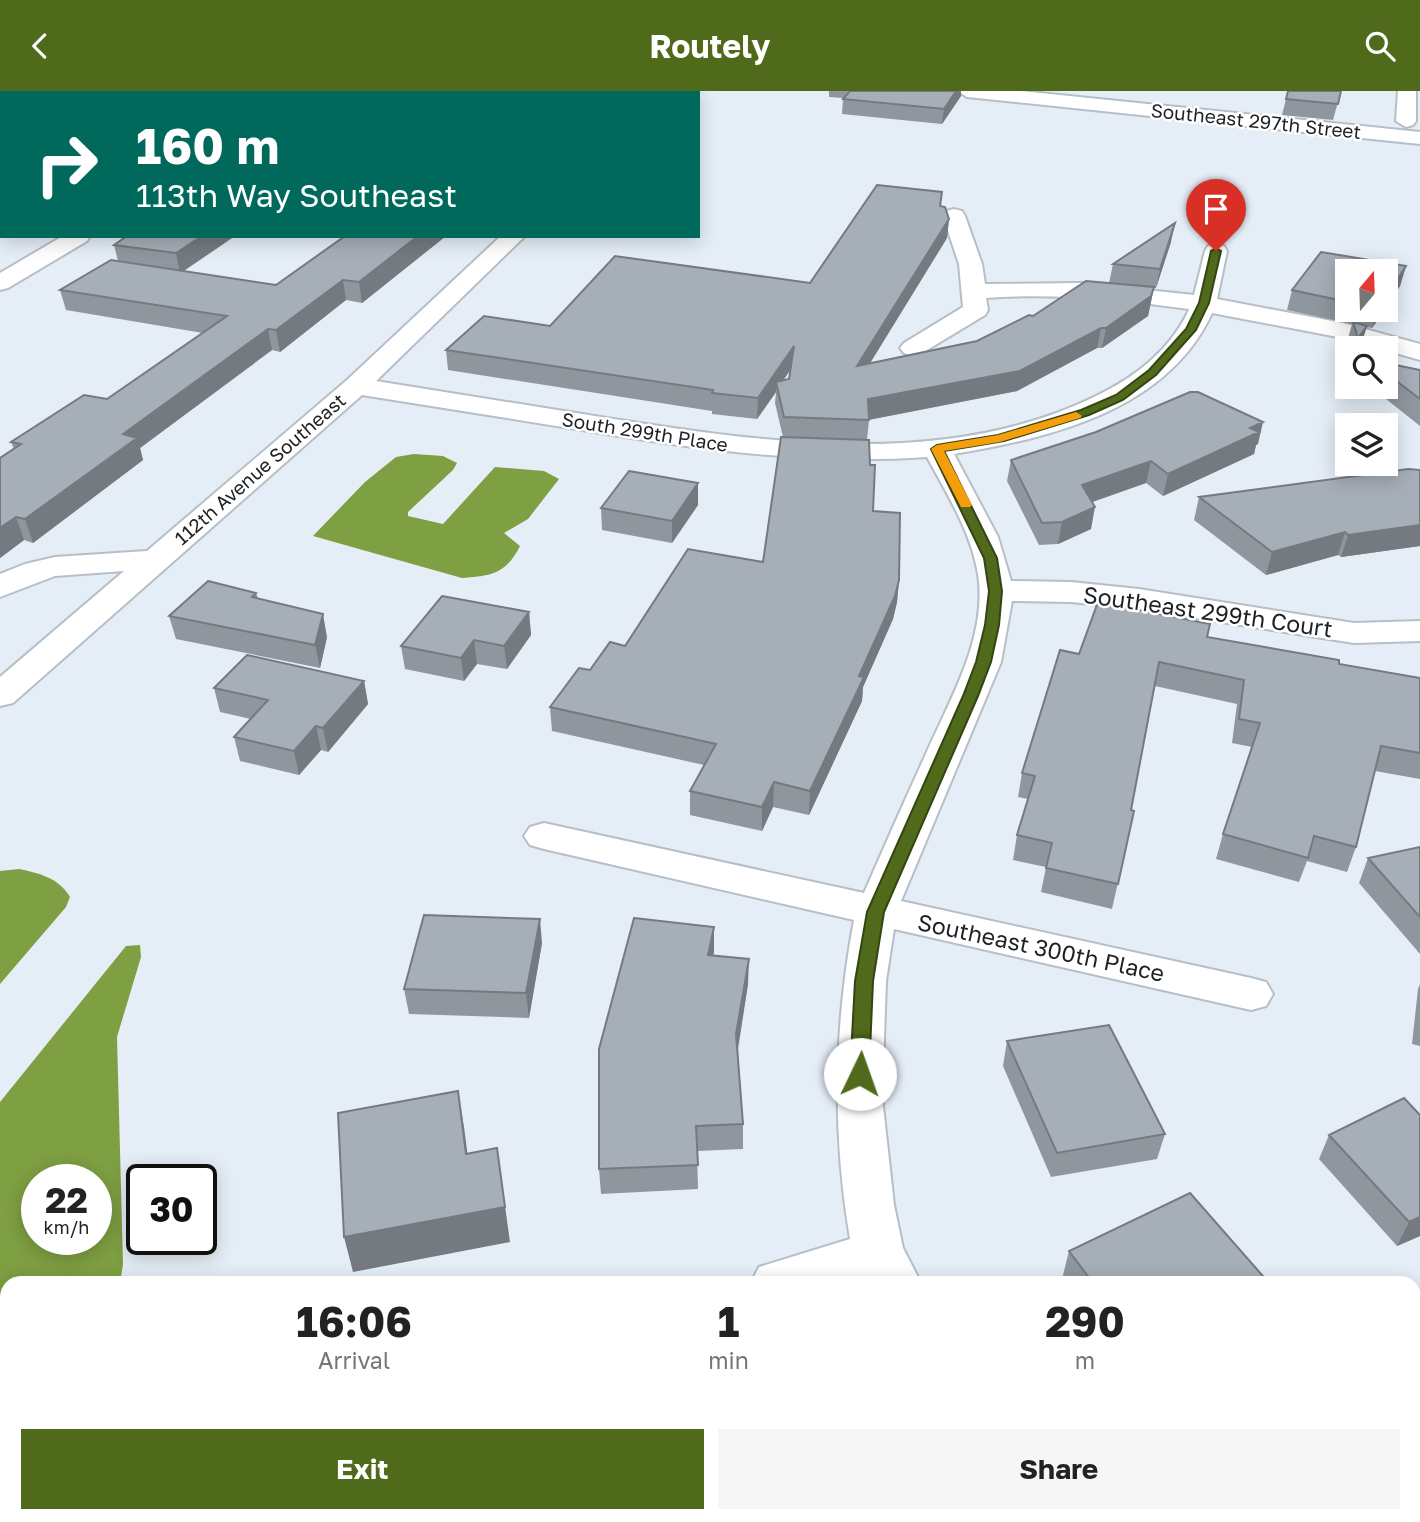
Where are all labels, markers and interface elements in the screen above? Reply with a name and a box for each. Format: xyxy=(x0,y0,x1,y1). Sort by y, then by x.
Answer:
icon: back xyxy=(21,27,59,65)
text: Routely xyxy=(650,27,770,65)
icon: search xyxy=(1361,27,1399,65)
street label: Southeast 297th Street xyxy=(1150,98,1362,143)
text: 160 m xyxy=(136,116,279,175)
icon: right xyxy=(21,119,112,210)
text: 113th Way Southeast xyxy=(136,176,457,214)
pin xyxy=(1186,179,1246,251)
icon: arrive xyxy=(1197,190,1235,228)
north arrow xyxy=(1335,259,1398,322)
map controls xyxy=(1335,259,1398,476)
button: search xyxy=(1335,336,1398,399)
street label: 112th Avenue Southeast xyxy=(169,388,350,549)
street label: South 299th Place xyxy=(560,407,730,456)
button: layers xyxy=(1335,413,1398,476)
street label: Southeast 299th Court xyxy=(1082,580,1335,642)
street label: Southeast 300th Place xyxy=(915,907,1167,987)
position arrow xyxy=(823,1037,897,1111)
speed limit sign: 30 xyxy=(126,1164,217,1255)
text: 22 xyxy=(45,1179,88,1221)
text: km/h xyxy=(44,1216,89,1238)
text: 16:06 xyxy=(296,1296,412,1346)
text: 1 xyxy=(718,1296,739,1346)
text: 290 xyxy=(1045,1296,1125,1346)
text: Arrival xyxy=(318,1346,390,1374)
text: min xyxy=(708,1346,749,1374)
text: m xyxy=(1075,1346,1095,1374)
button: Exit xyxy=(21,1429,704,1509)
button: Share xyxy=(718,1429,1400,1509)

